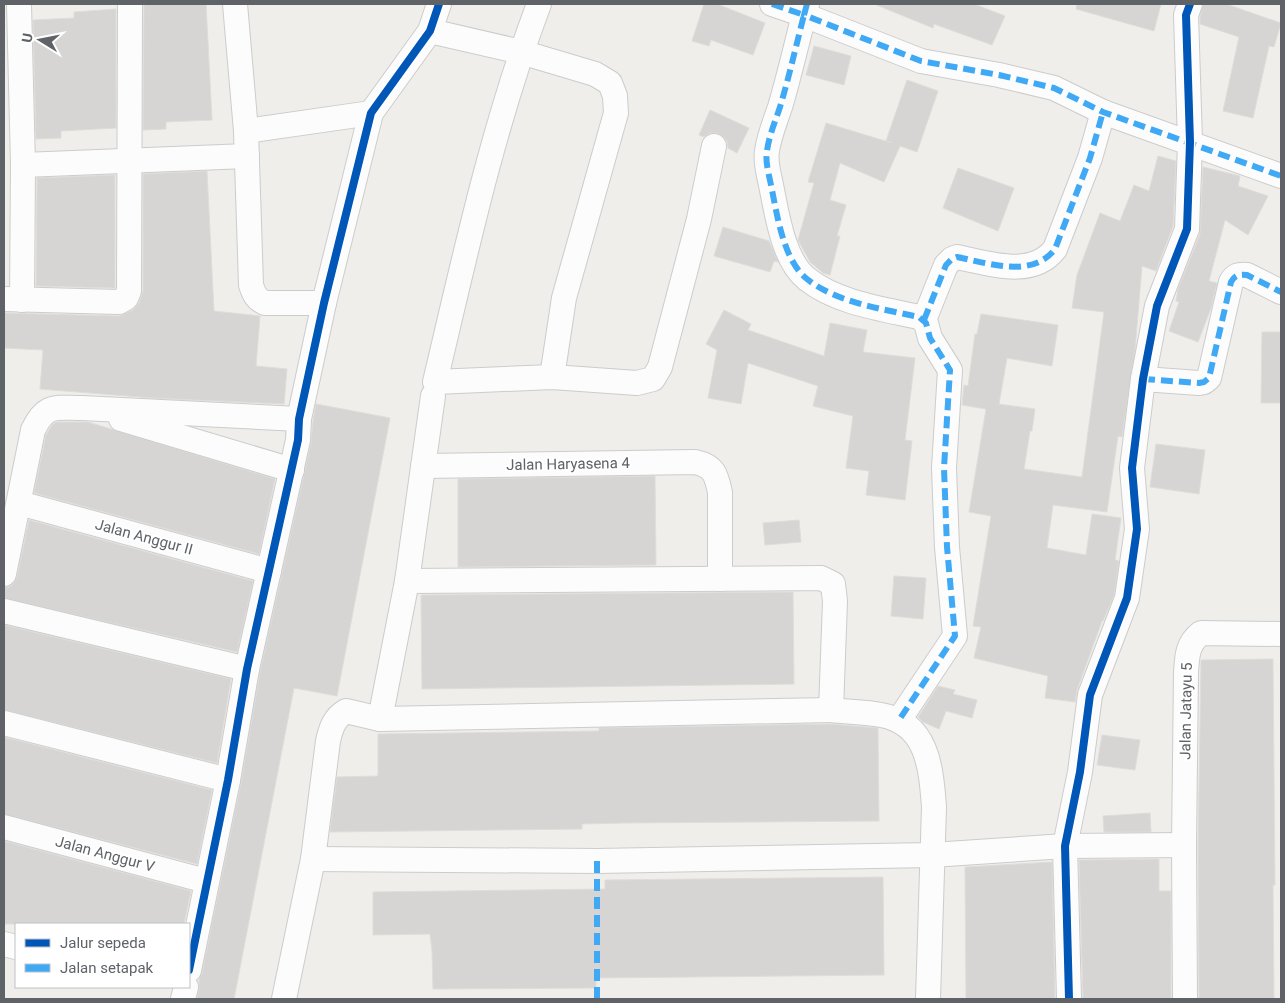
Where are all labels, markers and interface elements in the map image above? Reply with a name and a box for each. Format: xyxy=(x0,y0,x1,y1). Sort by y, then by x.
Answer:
north arrow xyxy=(15,15,65,65)
text: U xyxy=(19,32,36,44)
street label: Jalan Haryasena 4 xyxy=(506,454,631,474)
street label: Jalan Anggur II xyxy=(93,515,195,559)
street label: Jalan Jatayu 5 xyxy=(1176,662,1196,760)
street label: Jalan Anggur V xyxy=(54,832,157,876)
legend xyxy=(15,923,190,988)
text: Jalur sepeda xyxy=(60,934,146,952)
text: Jalan setapak xyxy=(60,959,154,977)

